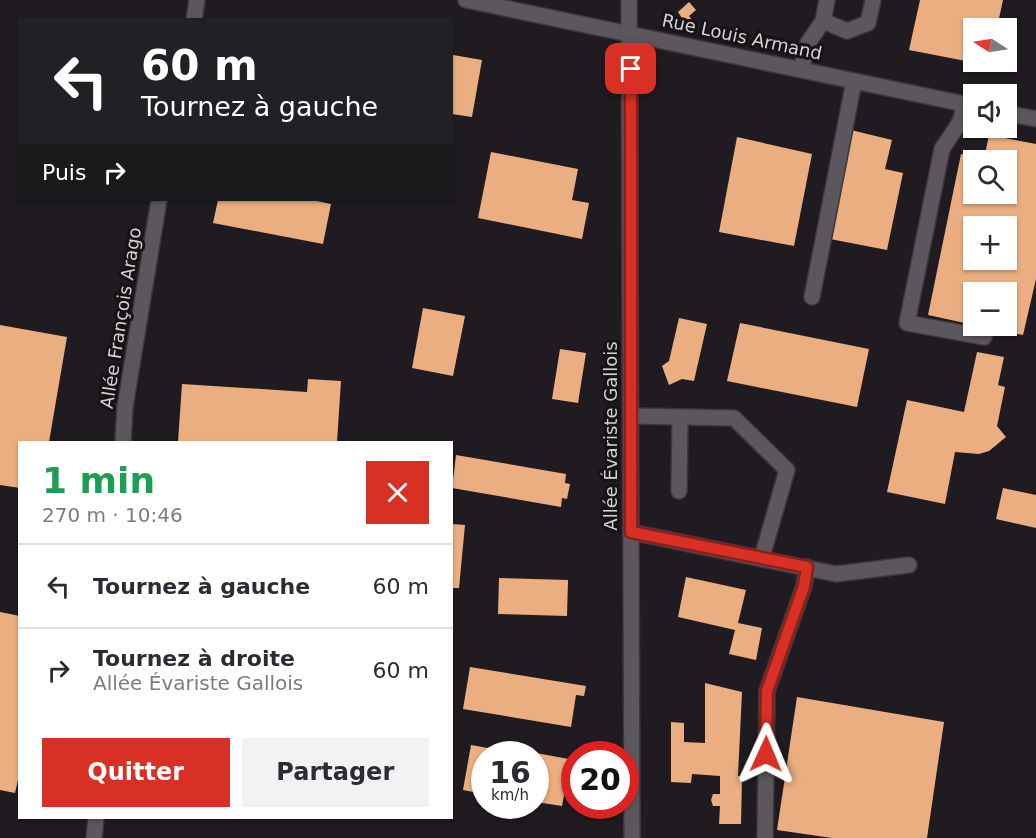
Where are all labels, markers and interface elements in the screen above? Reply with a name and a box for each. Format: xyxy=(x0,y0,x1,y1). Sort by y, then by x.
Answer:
street label: Rue Louis Armand xyxy=(660,9,824,64)
north arrow xyxy=(963,18,1017,72)
map controls xyxy=(963,18,1017,336)
text: 60 m xyxy=(141,41,258,90)
icon: left xyxy=(42,42,120,120)
pin xyxy=(605,43,656,94)
icon: arrive xyxy=(614,52,647,85)
button: sound xyxy=(963,84,1017,138)
text: Tournez à gauche xyxy=(141,91,378,122)
button: search xyxy=(963,150,1017,204)
icon: right xyxy=(98,156,131,189)
text: Puis xyxy=(42,160,86,185)
button: + xyxy=(963,216,1017,270)
street label: Allée François Arago xyxy=(96,226,145,410)
button: − xyxy=(963,282,1017,336)
street label: Allée Évariste Gallois xyxy=(600,341,621,531)
text: 1 min xyxy=(42,460,155,501)
button: close xyxy=(366,461,429,524)
text: 270 m · 10:46 xyxy=(42,503,183,527)
icon: left xyxy=(42,570,75,603)
text: Tournez à gauche xyxy=(93,574,310,599)
text: 60 m xyxy=(373,574,429,599)
text: Tournez à droite xyxy=(93,646,295,671)
icon: right xyxy=(42,654,75,687)
text: 60 m xyxy=(373,658,429,683)
text: Allée Évariste Gallois xyxy=(93,671,303,695)
position arrow xyxy=(734,722,798,786)
button: Quitter xyxy=(42,738,230,807)
button: Partager xyxy=(242,738,429,807)
speed limit sign: 20 xyxy=(561,741,639,819)
text: 16 xyxy=(489,755,531,790)
text: km/h xyxy=(491,786,529,804)

